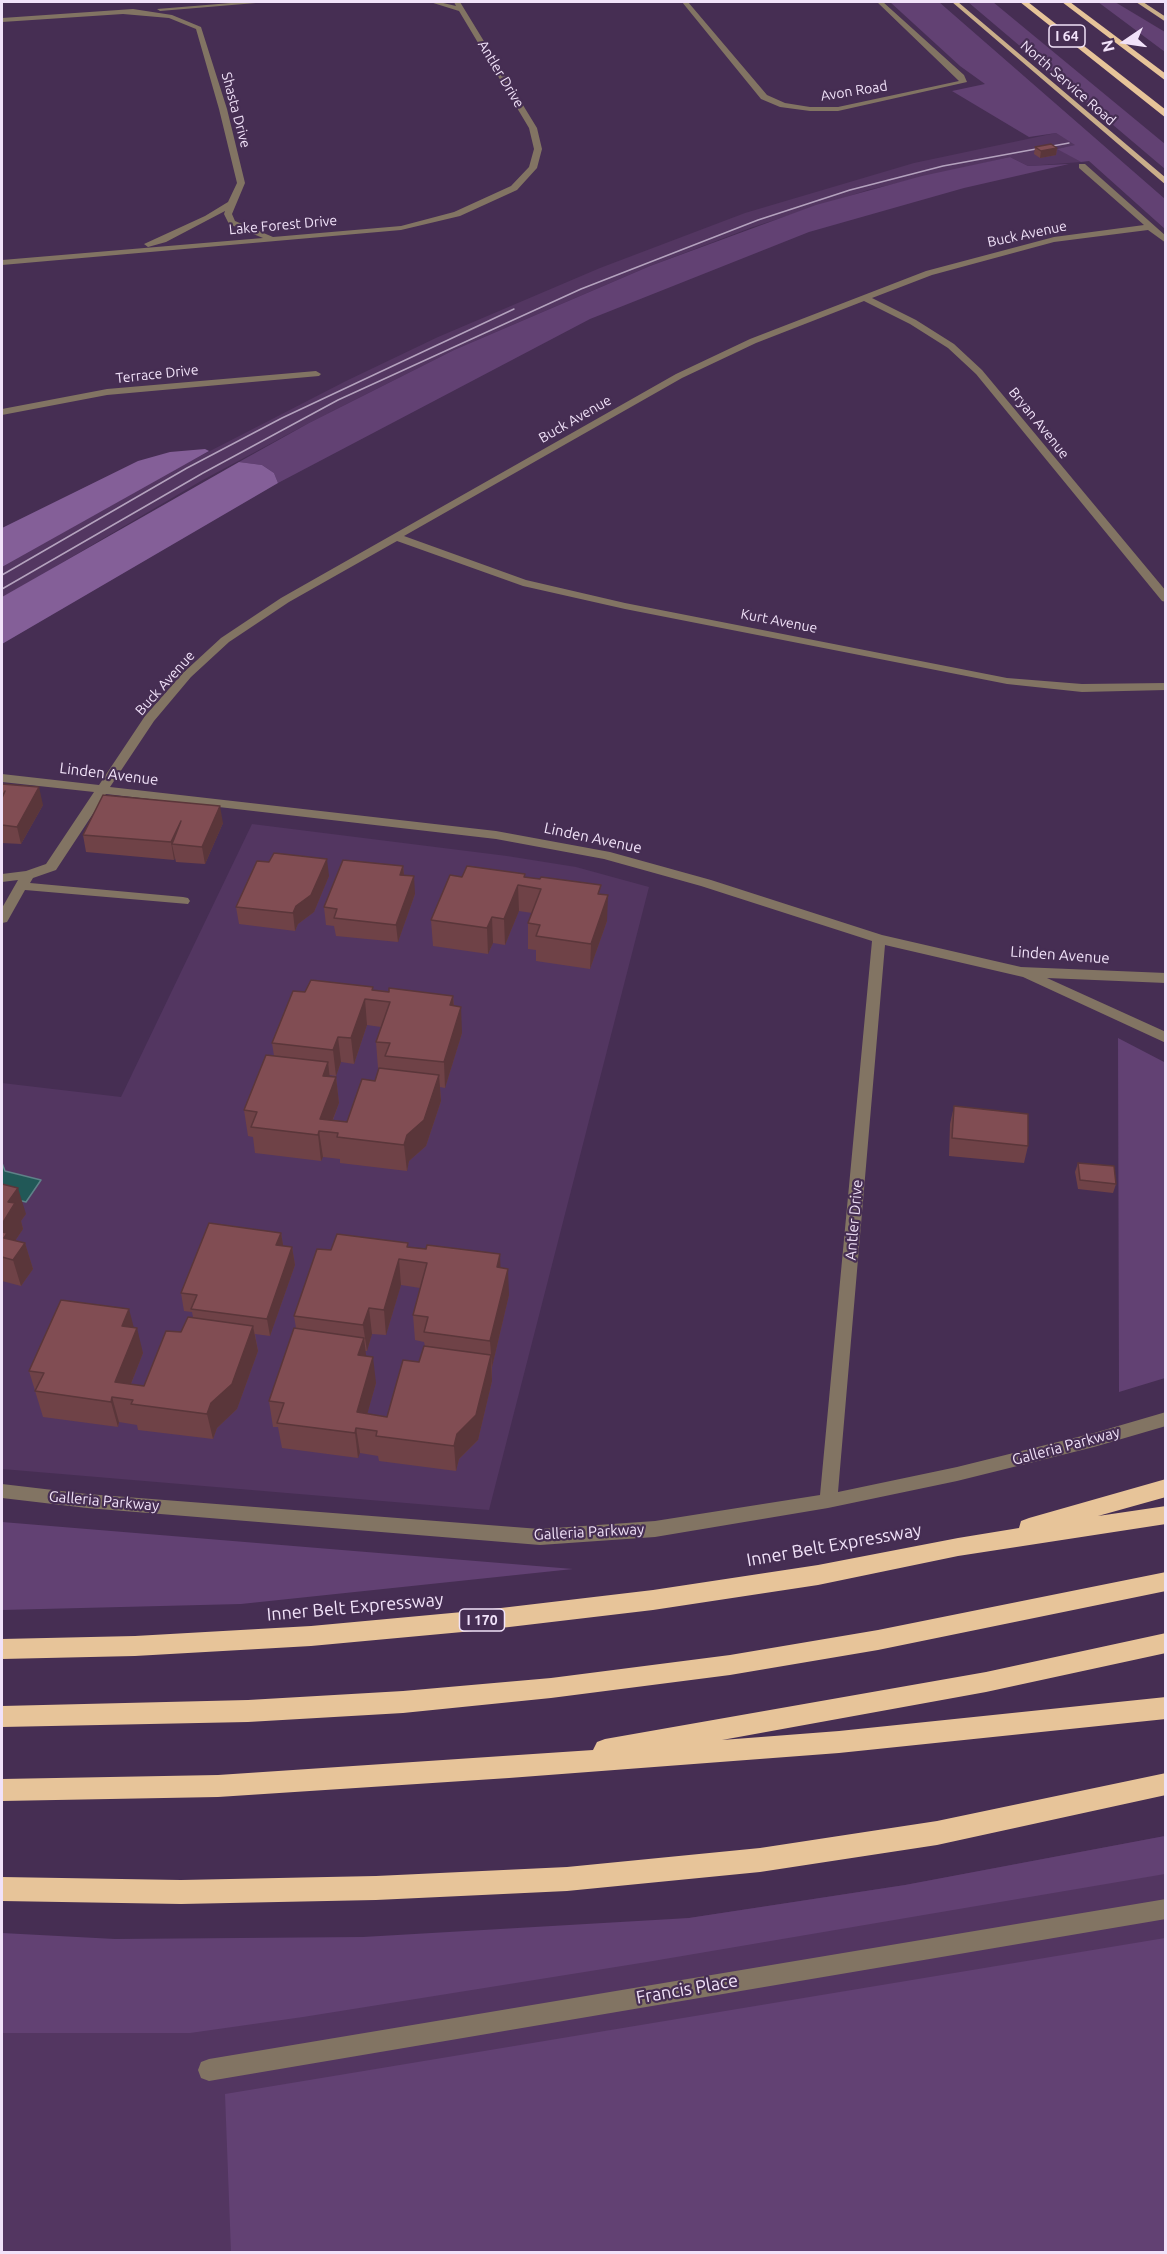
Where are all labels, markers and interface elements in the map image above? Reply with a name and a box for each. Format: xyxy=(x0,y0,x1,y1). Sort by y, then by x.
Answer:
north arrow xyxy=(1095,12,1155,72)
road number: I 64 xyxy=(1049,25,1085,47)
street label: Antler Drive xyxy=(474,37,528,111)
street label: North Service Road xyxy=(1017,37,1119,129)
street label: Shasta Drive xyxy=(218,70,254,150)
street label: Avon Road xyxy=(819,77,889,105)
street label: Lake Forest Drive xyxy=(228,212,338,238)
street label: Buck Avenue xyxy=(986,217,1068,251)
street label: Terrace Drive xyxy=(115,361,199,387)
street label: Bryan Avenue xyxy=(1005,384,1073,462)
street label: Buck Avenue xyxy=(536,392,614,446)
street label: Kurt Avenue xyxy=(739,605,819,637)
street label: Buck Avenue xyxy=(132,647,198,719)
street label: Linden Avenue xyxy=(59,759,159,789)
street label: Linden Avenue xyxy=(542,819,644,857)
street label: Linden Avenue xyxy=(1010,943,1110,967)
street label: Antler Drive xyxy=(842,1179,866,1261)
street label: Galleria Parkway xyxy=(1010,1423,1122,1469)
street label: Galleria Parkway xyxy=(48,1487,160,1515)
street label: Inner Belt Expressway xyxy=(745,1519,923,1571)
street label: Galleria Parkway xyxy=(533,1520,645,1544)
street label: Inner Belt Expressway xyxy=(266,1589,444,1625)
road number: I 170 xyxy=(460,1609,504,1631)
street label: Francis Place xyxy=(634,1969,740,2009)

